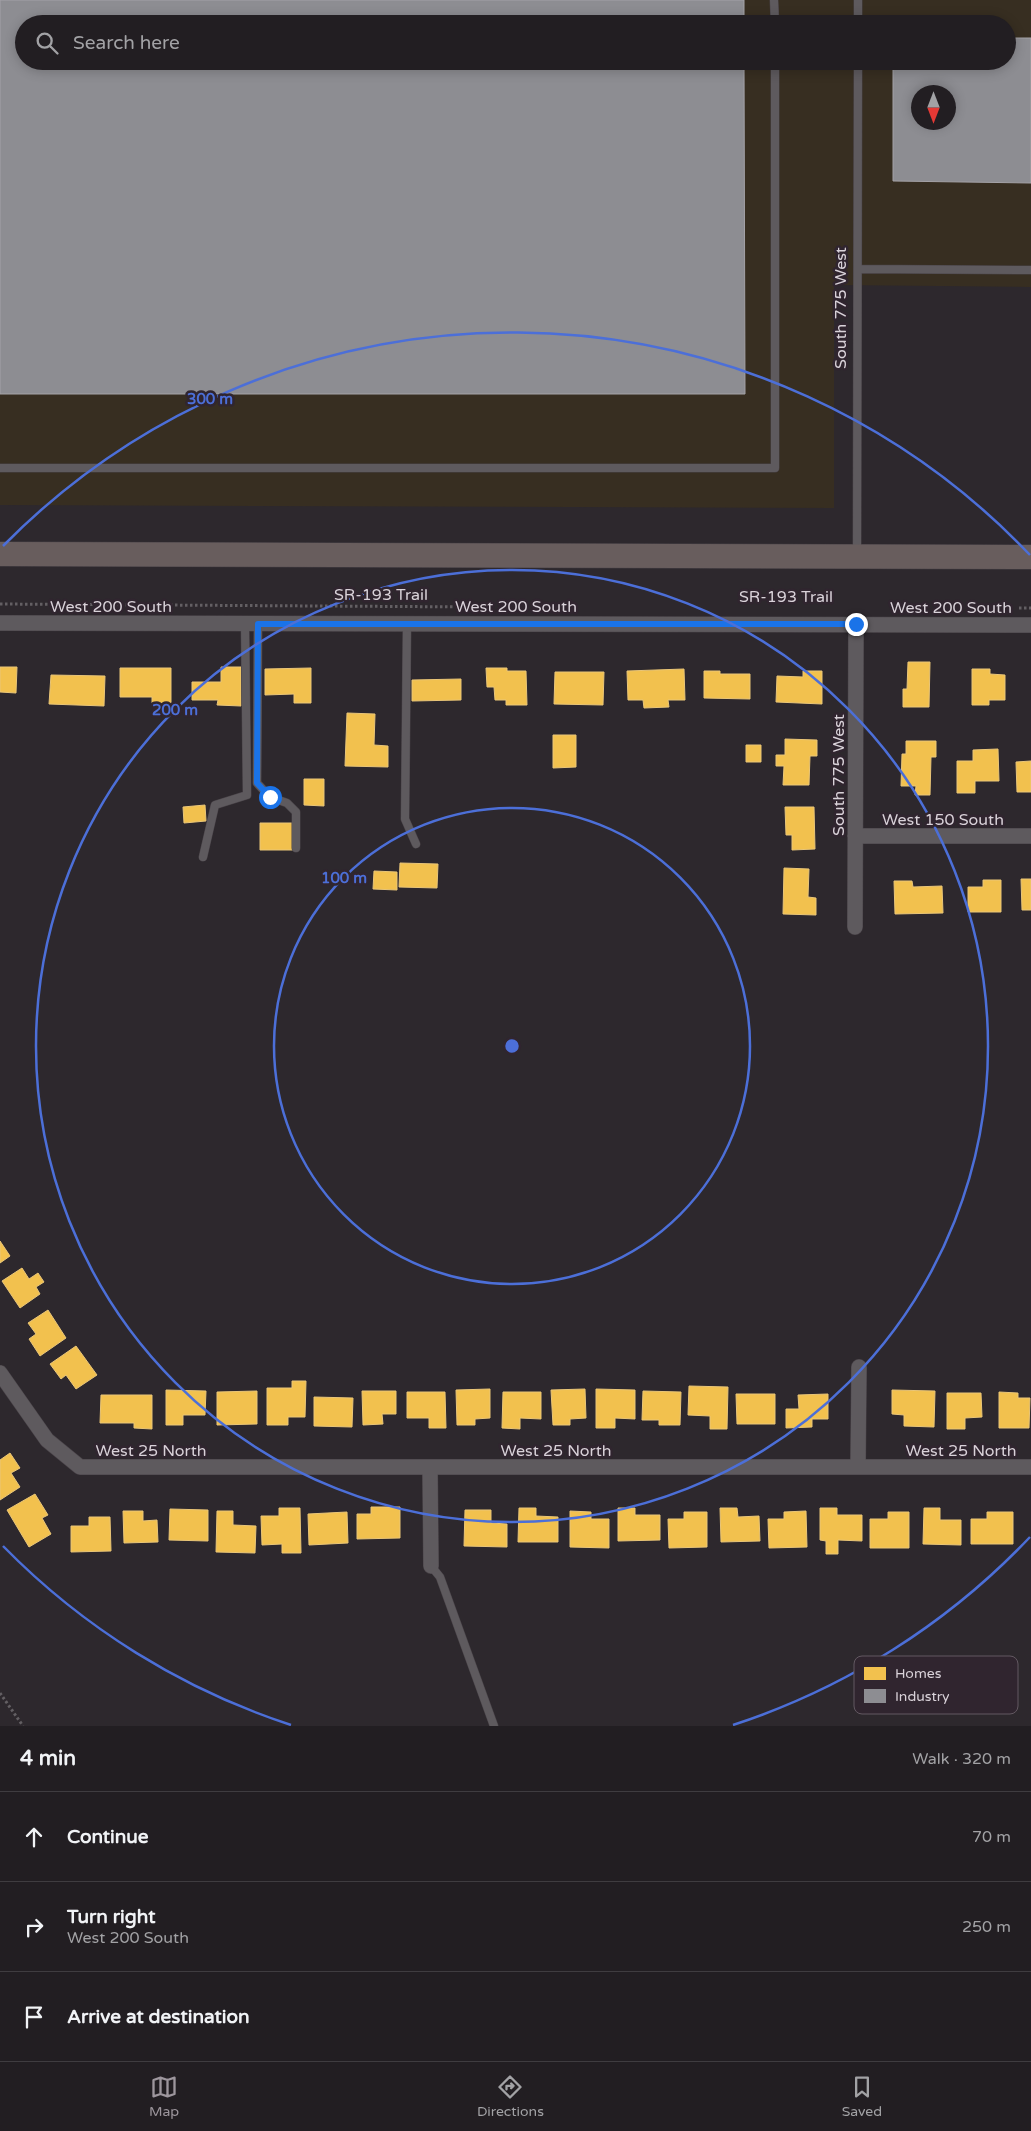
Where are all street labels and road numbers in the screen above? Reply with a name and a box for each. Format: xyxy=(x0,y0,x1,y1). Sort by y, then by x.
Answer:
street label: South 775 West xyxy=(831,247,851,369)
street label: SR-193 Trail xyxy=(334,585,428,605)
street label: SR-193 Trail xyxy=(739,587,833,607)
street label: West 200 South xyxy=(50,597,172,617)
street label: West 200 South xyxy=(455,597,577,617)
street label: West 200 South xyxy=(890,598,1012,618)
street label: South 775 West xyxy=(829,714,849,836)
street label: West 150 South xyxy=(882,810,1004,830)
street label: West 25 North xyxy=(96,1441,207,1461)
street label: West 25 North xyxy=(501,1441,612,1461)
street label: West 25 North xyxy=(906,1441,1017,1461)

